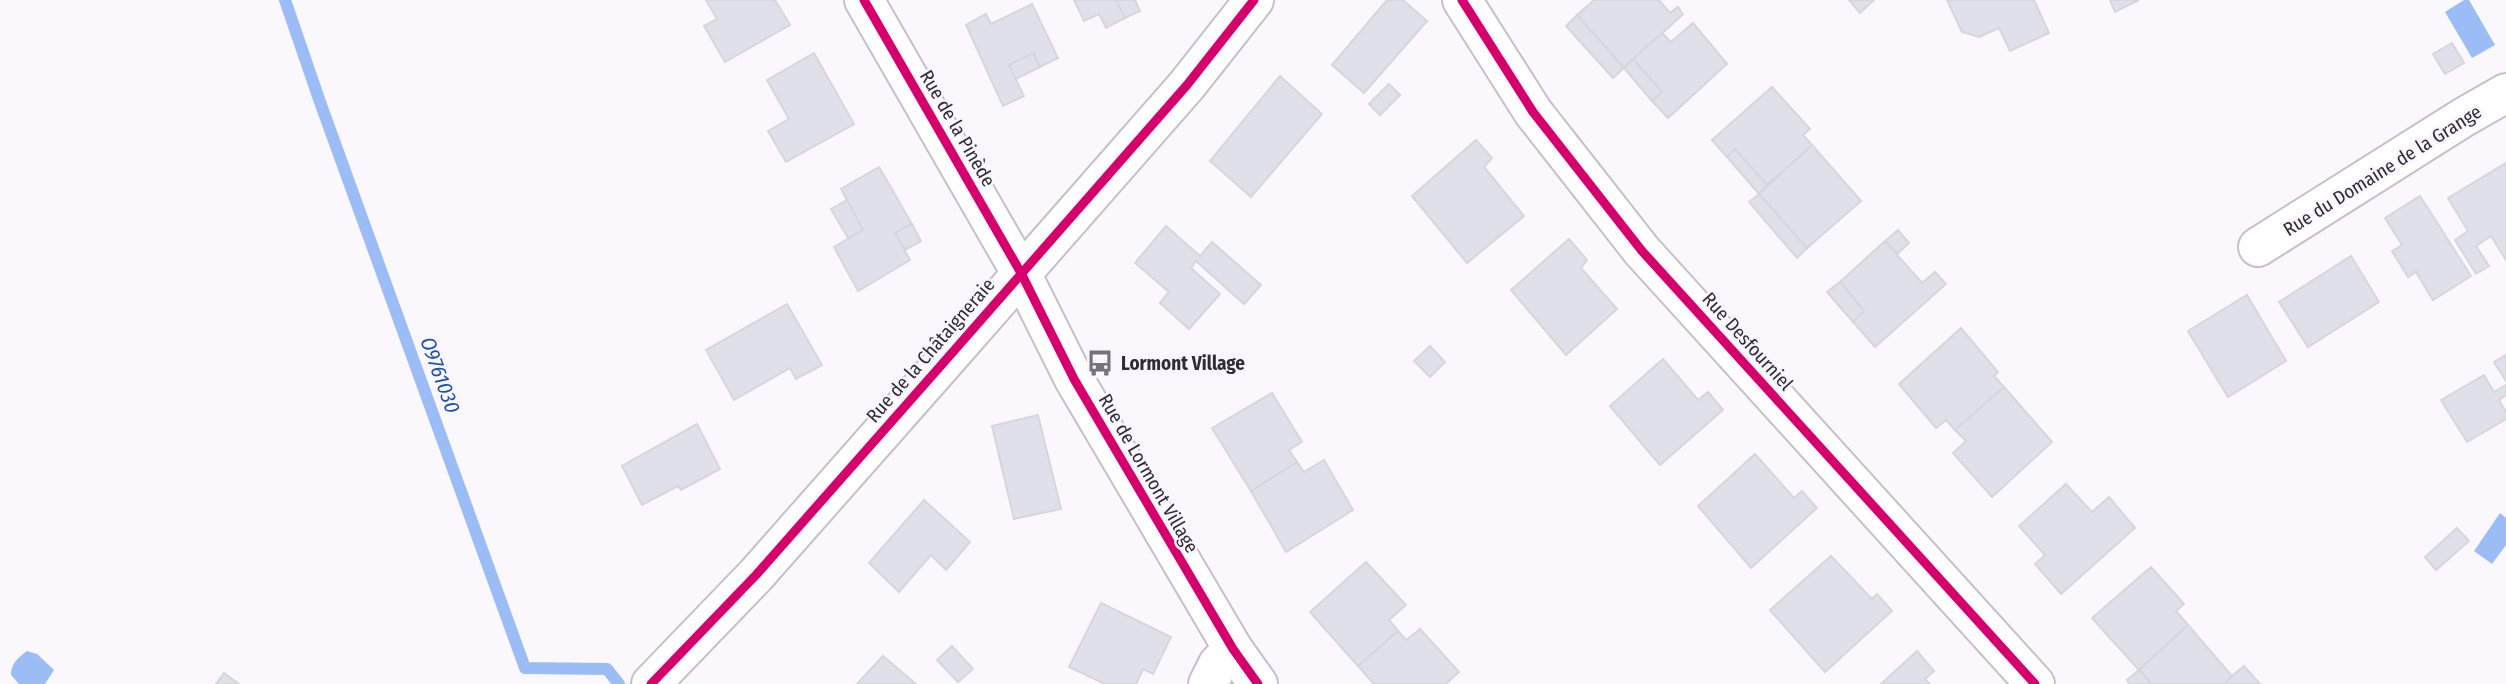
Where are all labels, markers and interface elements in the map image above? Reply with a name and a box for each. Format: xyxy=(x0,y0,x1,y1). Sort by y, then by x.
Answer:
street label: Rue de la Pinède xyxy=(915,66,1000,191)
street label: Rue du Domaine de la Grange xyxy=(2279,100,2486,241)
street label: Rue de la Châtaigneraie xyxy=(861,273,999,427)
street label: Rue Desfourniel xyxy=(1698,288,1798,395)
water label: O9761030 xyxy=(414,333,466,417)
bus stop icon: Lormont Village xyxy=(1085,348,1115,378)
place label: Lormont Village xyxy=(1121,352,1245,375)
street label: Rue de Lormont Village xyxy=(1094,390,1203,557)

